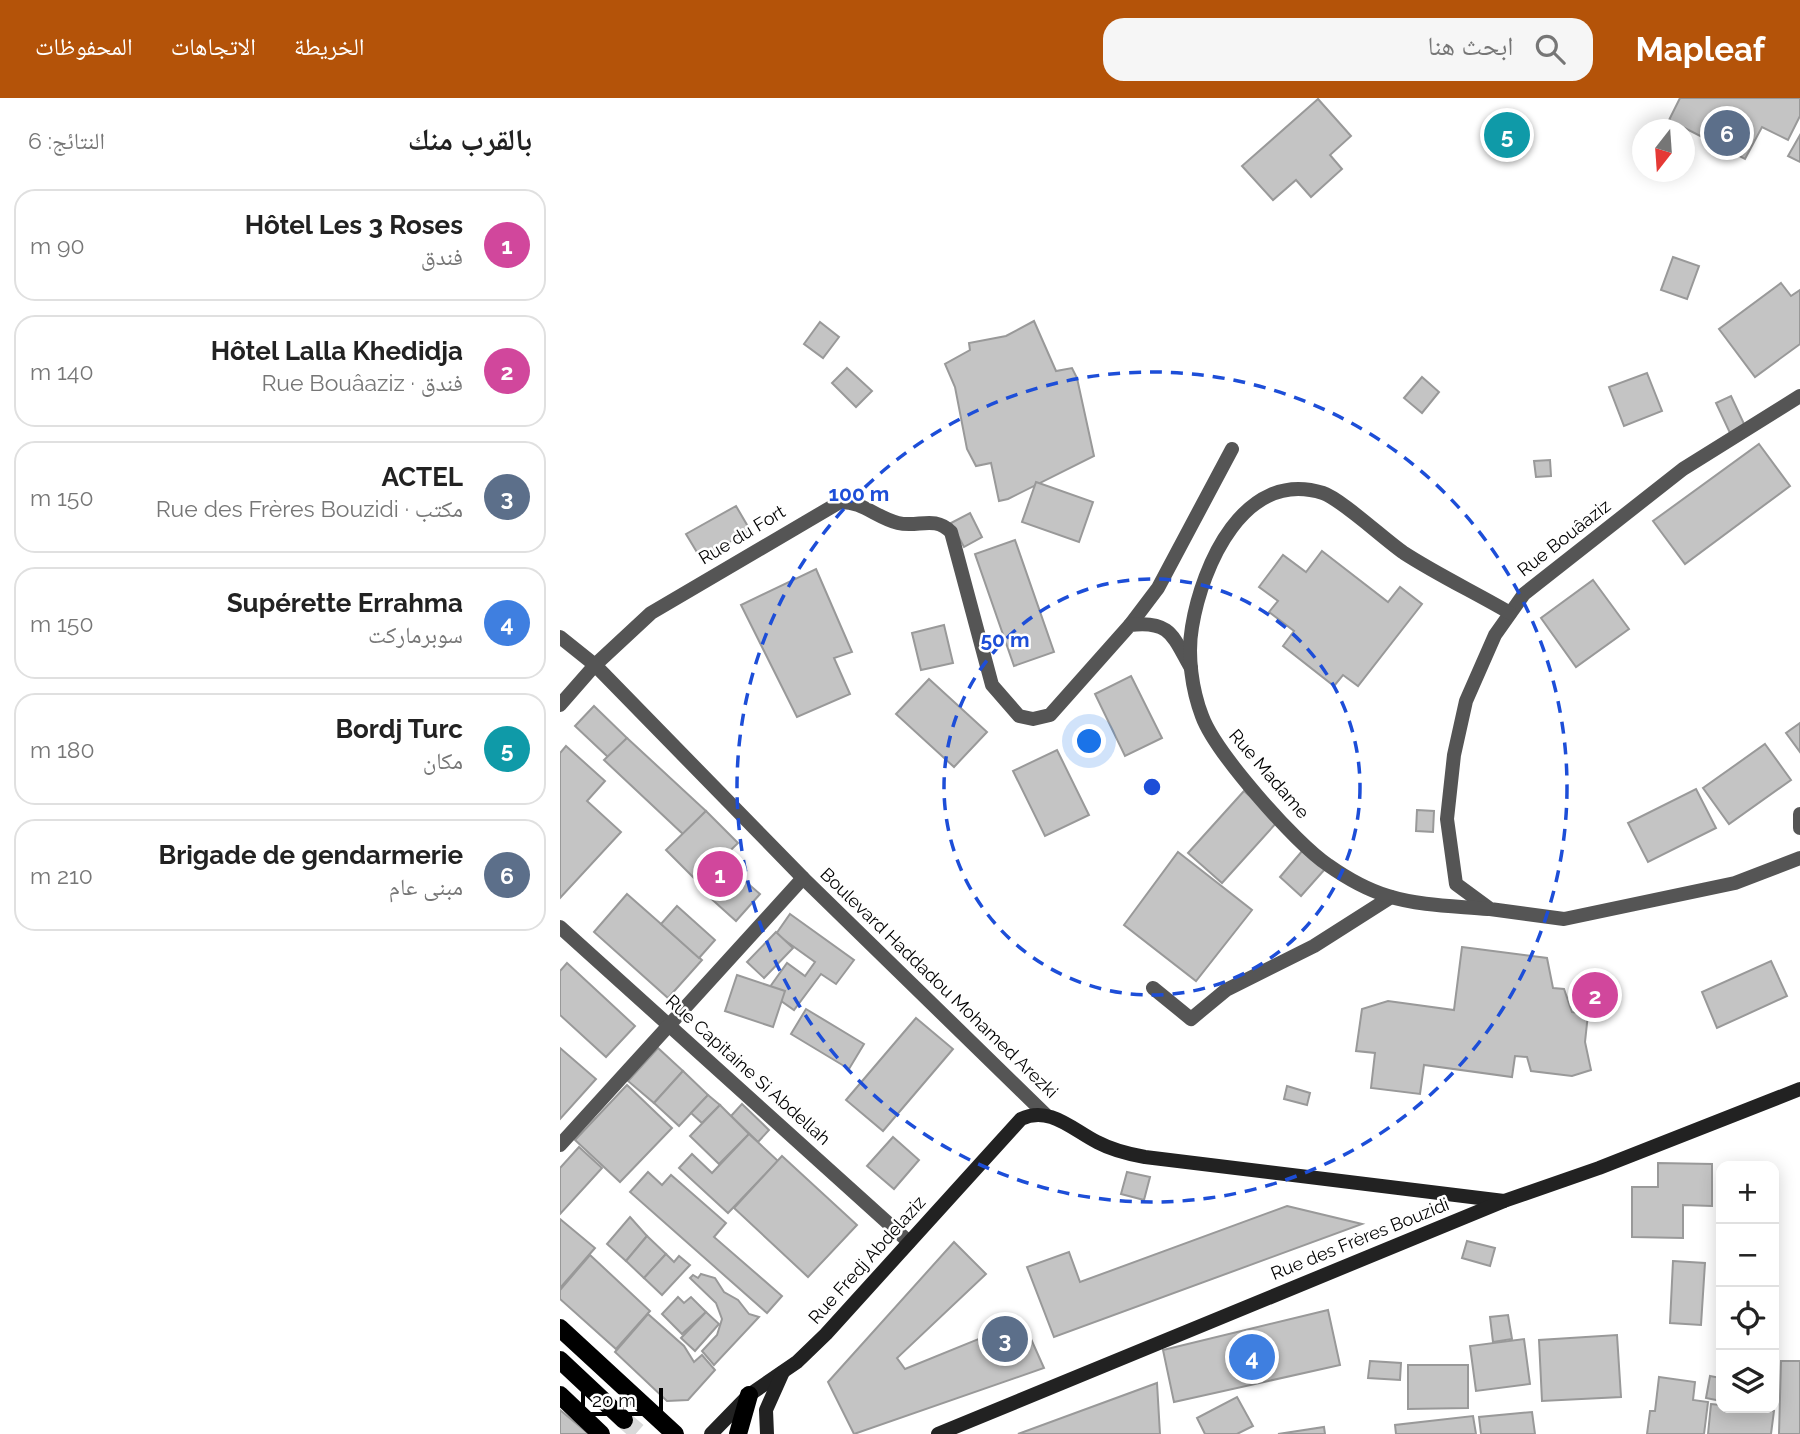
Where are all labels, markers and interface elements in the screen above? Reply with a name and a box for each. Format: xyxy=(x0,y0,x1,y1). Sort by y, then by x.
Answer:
search box xyxy=(1103,18,1593,81)
icon: search xyxy=(1531,30,1569,68)
text: Mapleaf xyxy=(1635,30,1765,69)
text: ابحث هنا xyxy=(1428,31,1513,61)
text: المحفوظات xyxy=(35,32,133,61)
text: الاتجاهات xyxy=(171,32,256,61)
text: الخريطة xyxy=(294,32,365,61)
pin: 6 xyxy=(1704,107,1750,159)
pin: 5 xyxy=(1484,109,1530,161)
north arrow xyxy=(1632,119,1695,182)
text: بالقرب منك xyxy=(408,122,532,157)
text: النتائج: 6 xyxy=(28,127,105,154)
text: Hôtel Les 3 Roses xyxy=(245,210,463,240)
text: 90 m xyxy=(30,232,85,259)
text: 1 xyxy=(501,232,513,259)
text: فندق xyxy=(421,243,463,270)
text: Hôtel Lalla Khedidja xyxy=(211,336,463,366)
text: 140 m xyxy=(30,358,94,385)
text: 2 xyxy=(501,358,514,385)
text: فندق · Rue Bouâaziz xyxy=(261,369,463,396)
text: ACTEL xyxy=(381,462,463,492)
text: 100 m xyxy=(829,481,889,506)
text: 150 m xyxy=(30,484,93,511)
text: 3 xyxy=(501,484,513,511)
text: مكتب · Rue des Frères Bouzidi xyxy=(156,495,463,522)
street label: Rue Bouâaziz xyxy=(1513,495,1614,580)
street label: Rue du Fort xyxy=(695,501,789,569)
text: Supérette Errahma xyxy=(227,588,463,618)
text: 150 m xyxy=(30,610,93,637)
text: 4 xyxy=(500,610,514,637)
text: سوبرماركت xyxy=(368,621,463,648)
text: 50 m xyxy=(980,627,1030,652)
text: Bordj Turc xyxy=(335,714,463,744)
your location xyxy=(1072,724,1106,758)
street label: Rue Madame xyxy=(1225,725,1314,823)
text: 180 m xyxy=(30,736,95,763)
text: 5 xyxy=(501,736,513,763)
text: مكان xyxy=(423,747,463,774)
centre of rings xyxy=(1140,775,1164,799)
text: Brigade de gendarmerie xyxy=(158,840,463,870)
pin: 1 xyxy=(697,848,743,900)
text: 210 m xyxy=(30,862,93,889)
text: 6 xyxy=(500,862,514,889)
street label: Boulevard Haddadou Mohamed Arezki xyxy=(816,863,1062,1102)
text: مبنى عام xyxy=(389,873,463,900)
pin: 2 xyxy=(1572,969,1618,1021)
street label: Rue Capitaine Si Abdellah xyxy=(662,990,835,1149)
map controls xyxy=(1716,1161,1779,1413)
button: + xyxy=(1716,1161,1779,1224)
street label: Rue Fredj Abdelaziz xyxy=(804,1191,930,1328)
street label: Rue des Frères Bouzidi xyxy=(1268,1193,1452,1284)
button: − xyxy=(1716,1224,1779,1287)
button: locate xyxy=(1716,1287,1779,1350)
pin: 3 xyxy=(982,1313,1028,1365)
pin: 4 xyxy=(1229,1331,1275,1383)
button: layers xyxy=(1716,1350,1779,1413)
scale bar xyxy=(581,1385,663,1417)
text: 20 m xyxy=(592,1389,636,1411)

